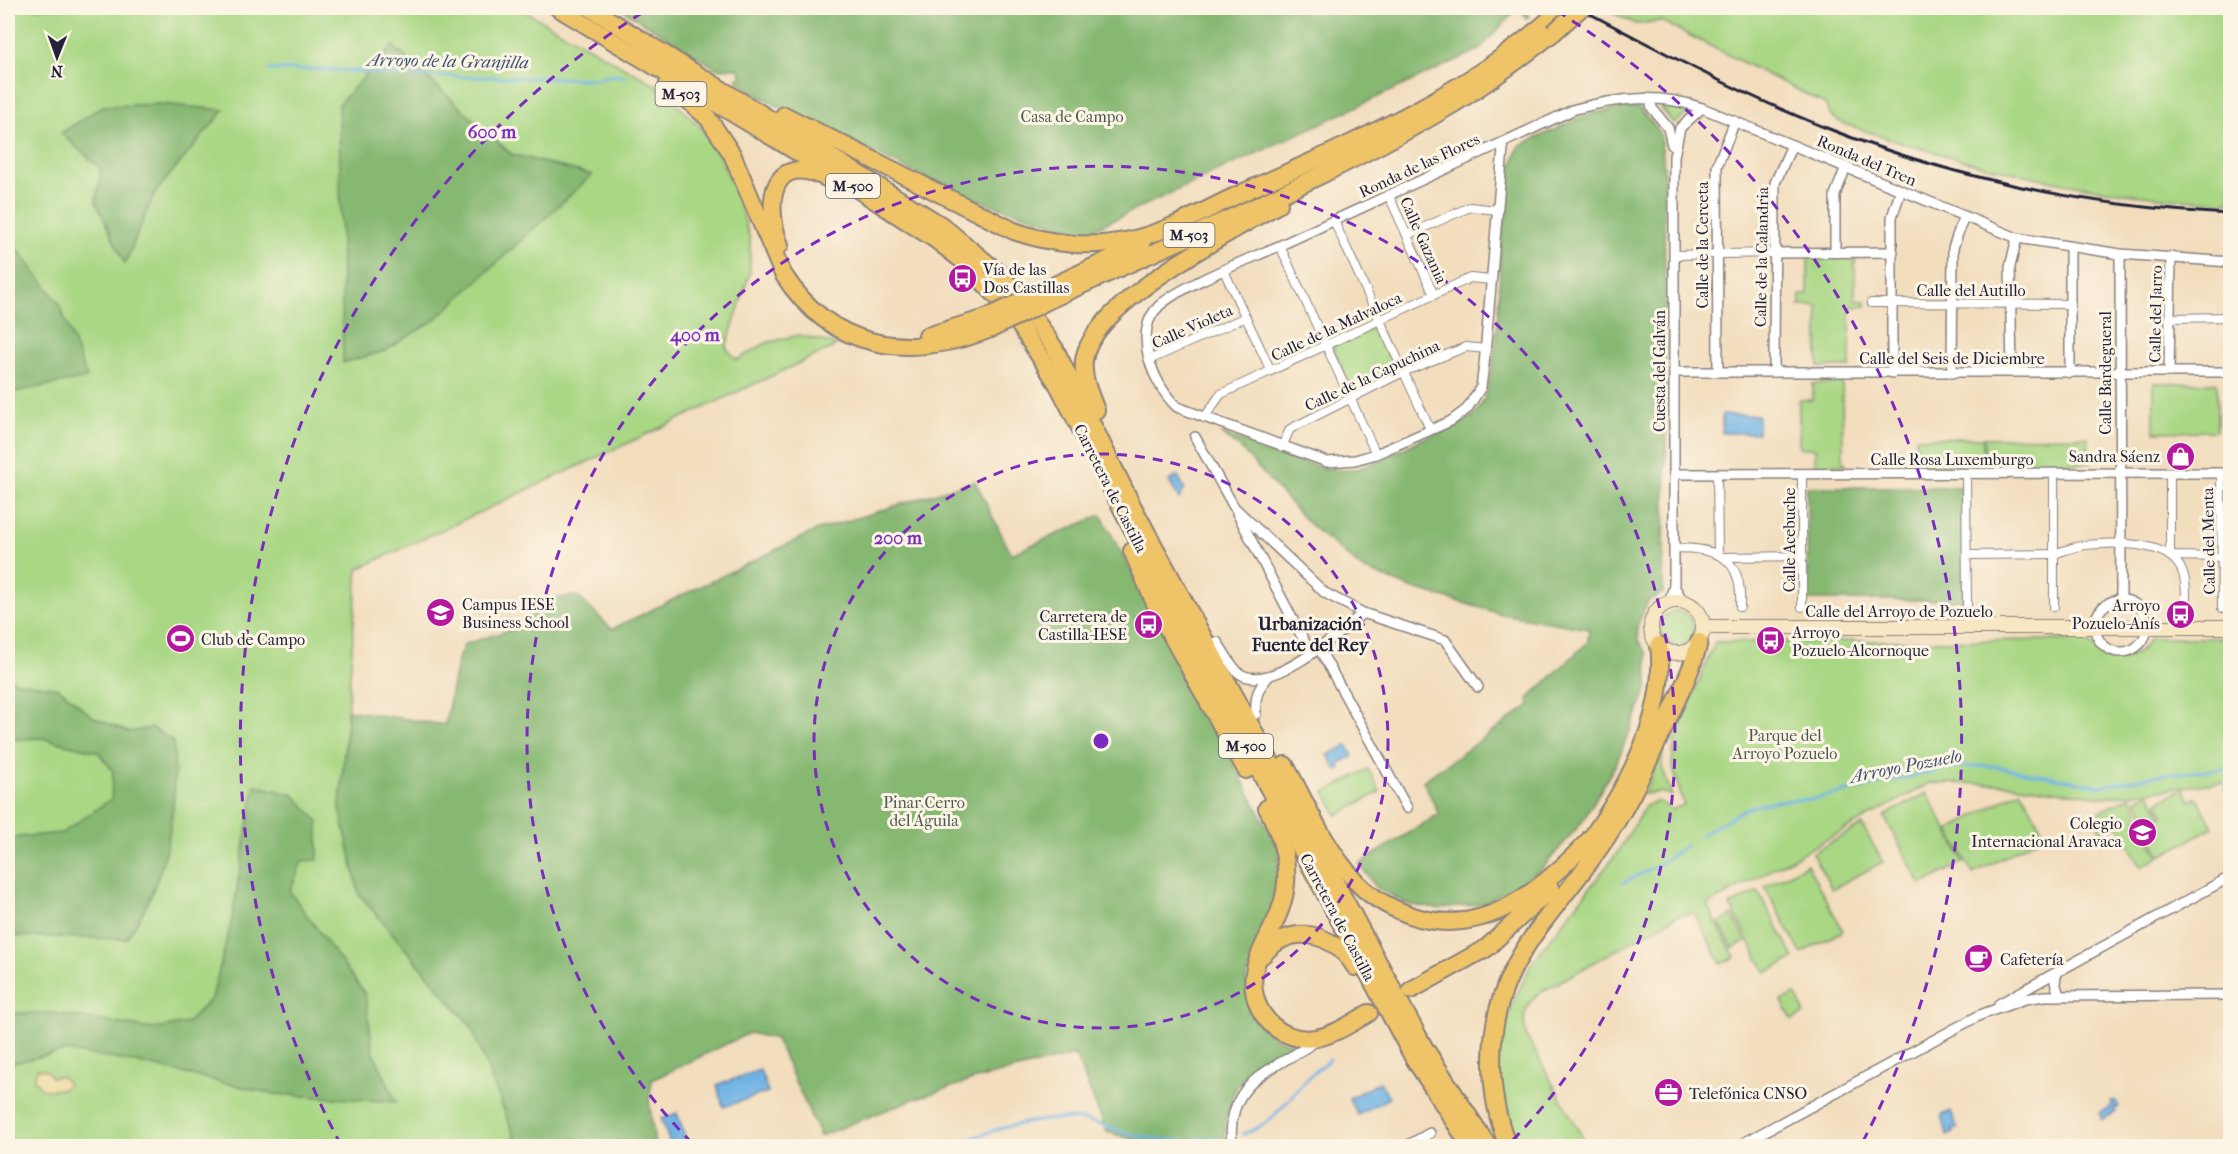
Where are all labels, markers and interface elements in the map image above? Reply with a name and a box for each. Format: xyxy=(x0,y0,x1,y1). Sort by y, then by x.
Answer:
north arrow xyxy=(27,27,87,87)
water label: Arroyo de la Granjilla xyxy=(365,50,529,73)
text: N xyxy=(50,62,63,81)
road number: M-503 xyxy=(656,82,706,106)
park label: Casa de Campo xyxy=(1020,107,1124,126)
text: 600 m xyxy=(468,122,517,143)
street label: Ronda de las Flores xyxy=(1356,129,1483,202)
street label: Ronda del Tren xyxy=(1814,131,1920,190)
road number: M-500 xyxy=(826,174,880,198)
street label: Calle de la Cerceta xyxy=(1693,181,1712,309)
street label: Calle de la Calandria xyxy=(1751,186,1772,327)
street label: Calle Gazania xyxy=(1396,194,1451,287)
road number: M-503 xyxy=(1164,223,1214,247)
place label: Vía de las Dos Castillas xyxy=(982,260,1069,297)
bus stop icon: Vía de las Dos Castillas xyxy=(946,262,978,294)
street label: Calle del Jarro xyxy=(2145,265,2166,363)
street label: Calle del Autillo xyxy=(1916,281,2026,300)
street label: Calle de la Malvaloca xyxy=(1268,288,1405,365)
street label: Calle Violeta xyxy=(1149,300,1236,353)
street label: Cuesta del Galván xyxy=(1650,309,1669,432)
street label: Calle Bardegueral xyxy=(2096,311,2115,435)
text: 400 m xyxy=(669,325,721,346)
street label: Calle de la Capuchina xyxy=(1302,336,1443,415)
street label: Calle del Seis de Diciembre xyxy=(1859,349,2045,368)
street label: Carretera de Castilla xyxy=(1070,421,1151,556)
shop icon: Sandra Sáenz xyxy=(2165,440,2197,472)
place label: Sandra Sáenz xyxy=(2069,447,2160,466)
street label: Calle Rosa Luxemburgo xyxy=(1870,450,2034,469)
street label: Calle del Menta xyxy=(2198,487,2219,595)
street label: Calle Acebuche xyxy=(1780,488,1799,592)
text: 200 m xyxy=(874,528,923,549)
place label: Campus IESE Business School xyxy=(462,595,570,632)
place label: Arroyo Pozuelo-Anís xyxy=(2072,596,2160,633)
school or university icon: Campus IESE Business School xyxy=(425,597,457,629)
bus stop icon: Arroyo Pozuelo-Anís xyxy=(2165,598,2197,630)
street label: Calle del Arroyo de Pozuelo xyxy=(1805,602,1993,621)
place label: Carretera de Castilla-IESE xyxy=(1038,607,1127,644)
bus stop icon: Carretera de Castilla-IESE xyxy=(1132,609,1164,641)
district label: Urbanización Fuente del Rey xyxy=(1251,614,1370,656)
sports icon: Club de Campo xyxy=(164,623,196,655)
place label: Arroyo Pozuelo-Alcornoque xyxy=(1791,623,1929,660)
bus stop icon: Arroyo Pozuelo-Alcornoque xyxy=(1755,625,1787,657)
place label: Club de Campo xyxy=(201,630,305,649)
park label: Parque del Arroyo Pozuelo xyxy=(1732,726,1837,763)
centre of rings xyxy=(1091,731,1111,751)
road number: M-500 xyxy=(1219,734,1273,758)
water label: Arroyo Pozuelo xyxy=(1847,745,1964,788)
park label: Pinar Cerro del Águila xyxy=(883,793,965,830)
place label: Colegio Internacional Aravaca xyxy=(1971,814,2123,851)
school or university icon: Colegio Internacional Aravaca xyxy=(2127,816,2159,848)
street label: Carretera de Castilla xyxy=(1296,850,1379,985)
cafe icon: Cafetería xyxy=(1963,943,1995,975)
place label: Cafetería xyxy=(2000,950,2064,969)
office icon: Telefónica CNSO xyxy=(1652,1077,1684,1109)
place label: Telefónica CNSO xyxy=(1689,1084,1807,1103)

